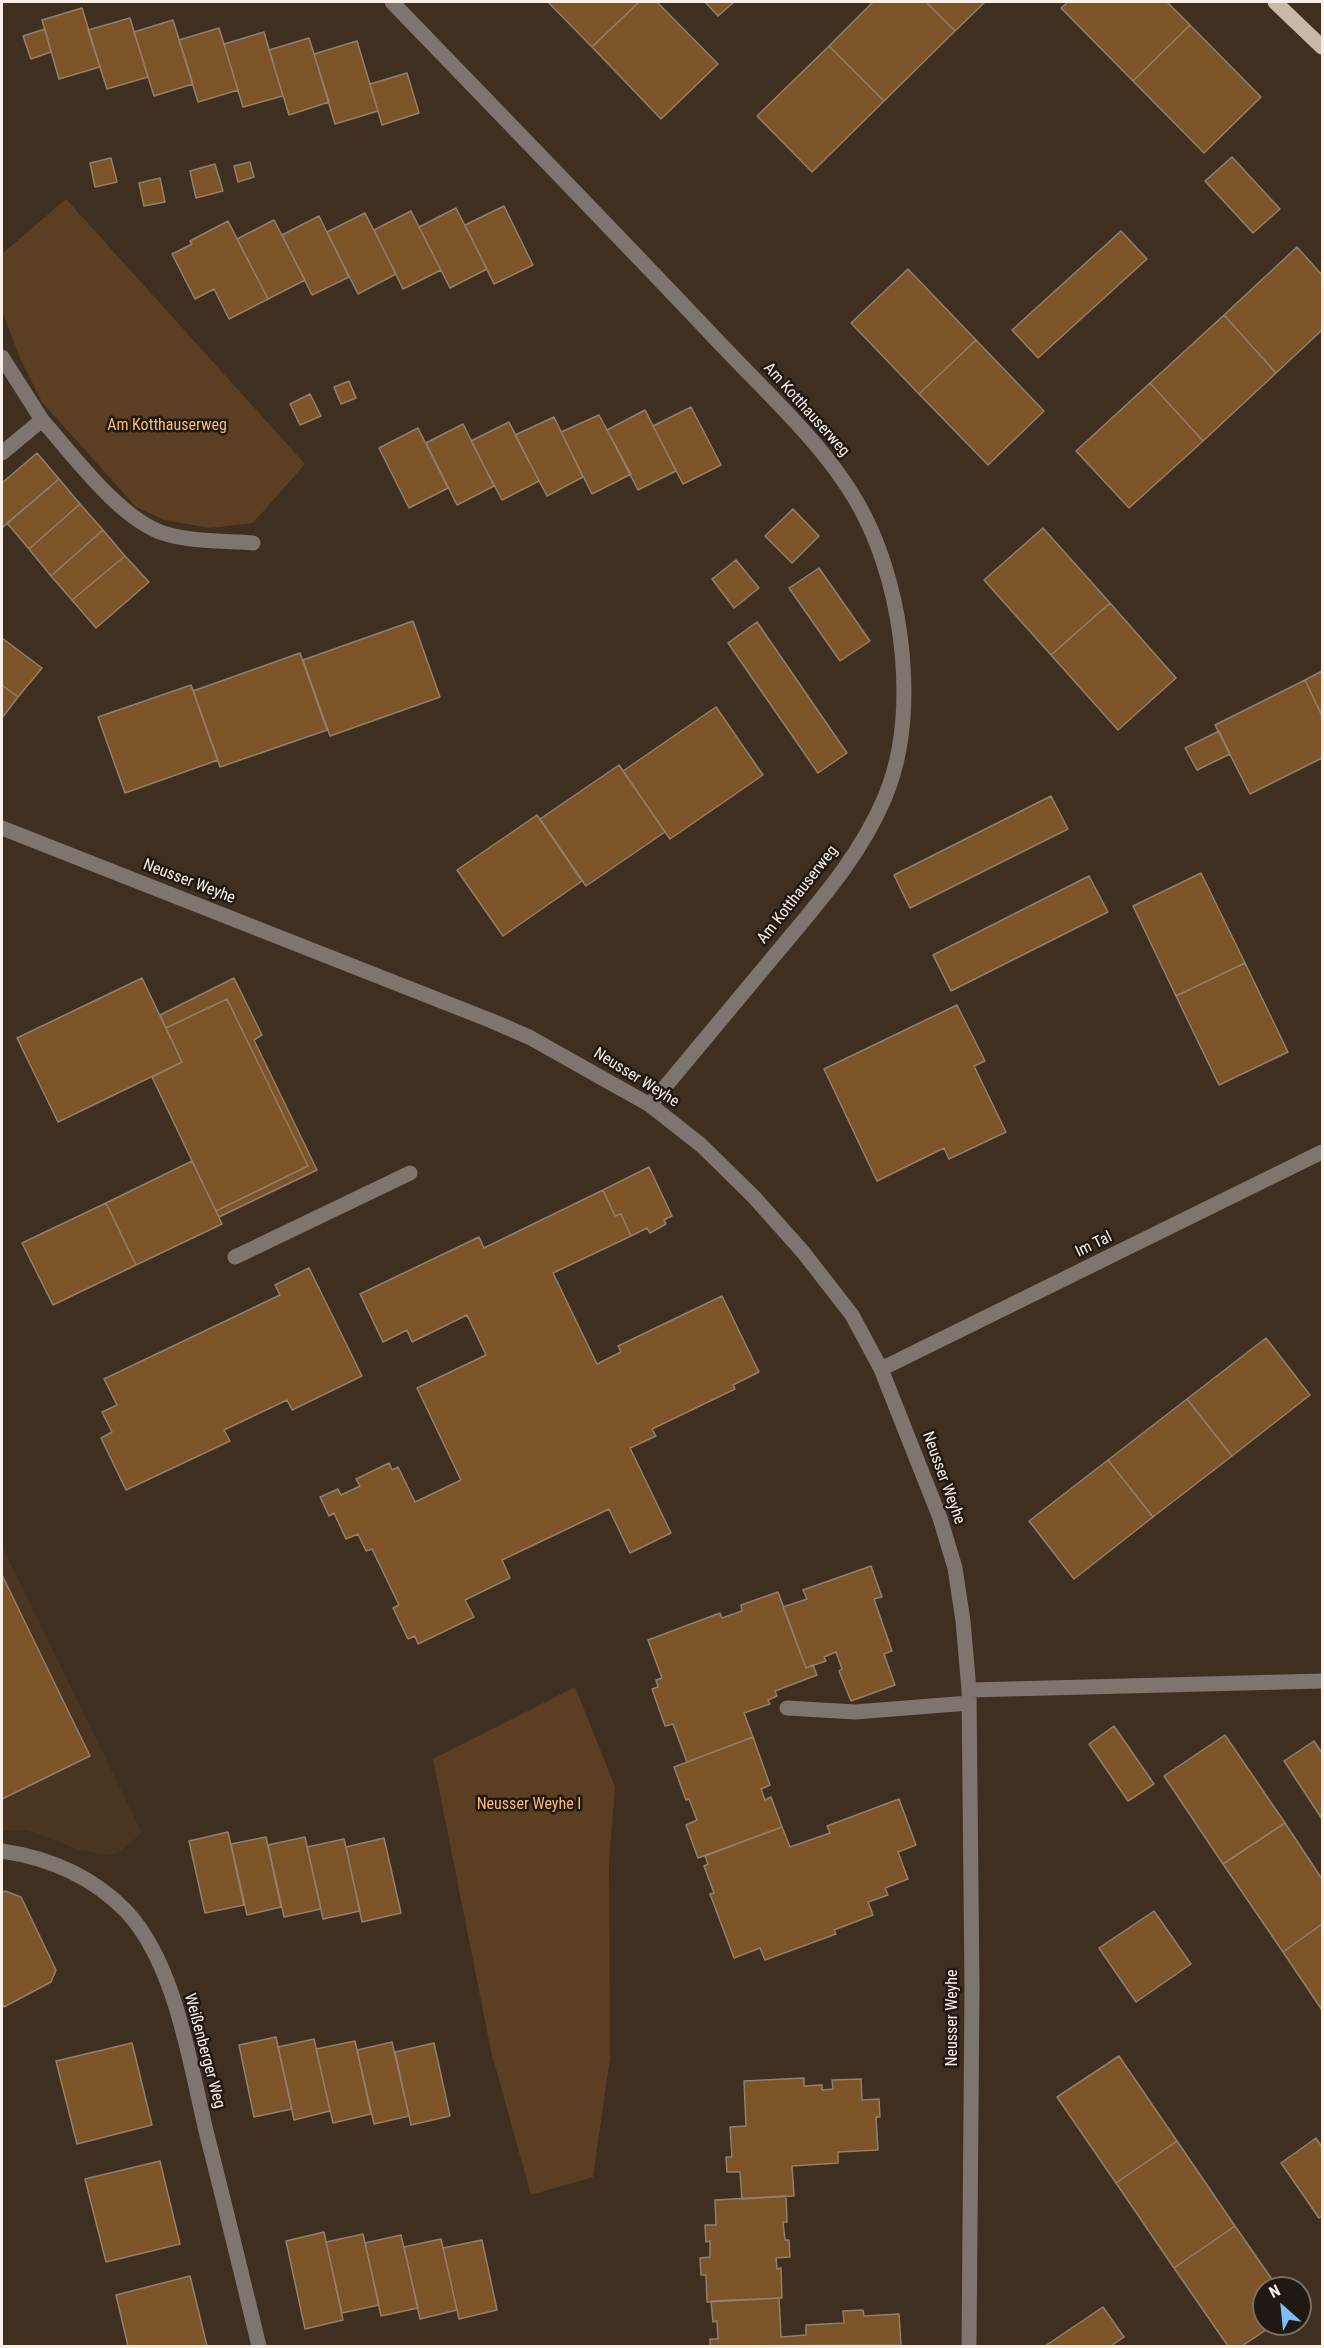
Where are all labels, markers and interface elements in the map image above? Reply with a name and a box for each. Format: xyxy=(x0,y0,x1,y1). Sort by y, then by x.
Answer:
street label: Am Kotthauserweg xyxy=(759,359,853,461)
park label: Am Kotthauserweg xyxy=(107,416,227,436)
street label: Am Kotthauserweg xyxy=(754,842,842,948)
street label: Neusser Weyhe xyxy=(140,856,238,908)
street label: Neusser Weyhe xyxy=(590,1044,682,1112)
street label: Im Tal xyxy=(1072,1228,1116,1262)
street label: Neusser Weyhe xyxy=(917,1429,969,1527)
park label: Neusser Weyhe I xyxy=(477,1795,581,1815)
street label: Neusser Weyhe xyxy=(943,1969,963,2067)
street label: Weißenberger Weg xyxy=(179,1991,229,2111)
north arrow xyxy=(1252,2276,1312,2336)
text: N xyxy=(1266,2281,1283,2302)

